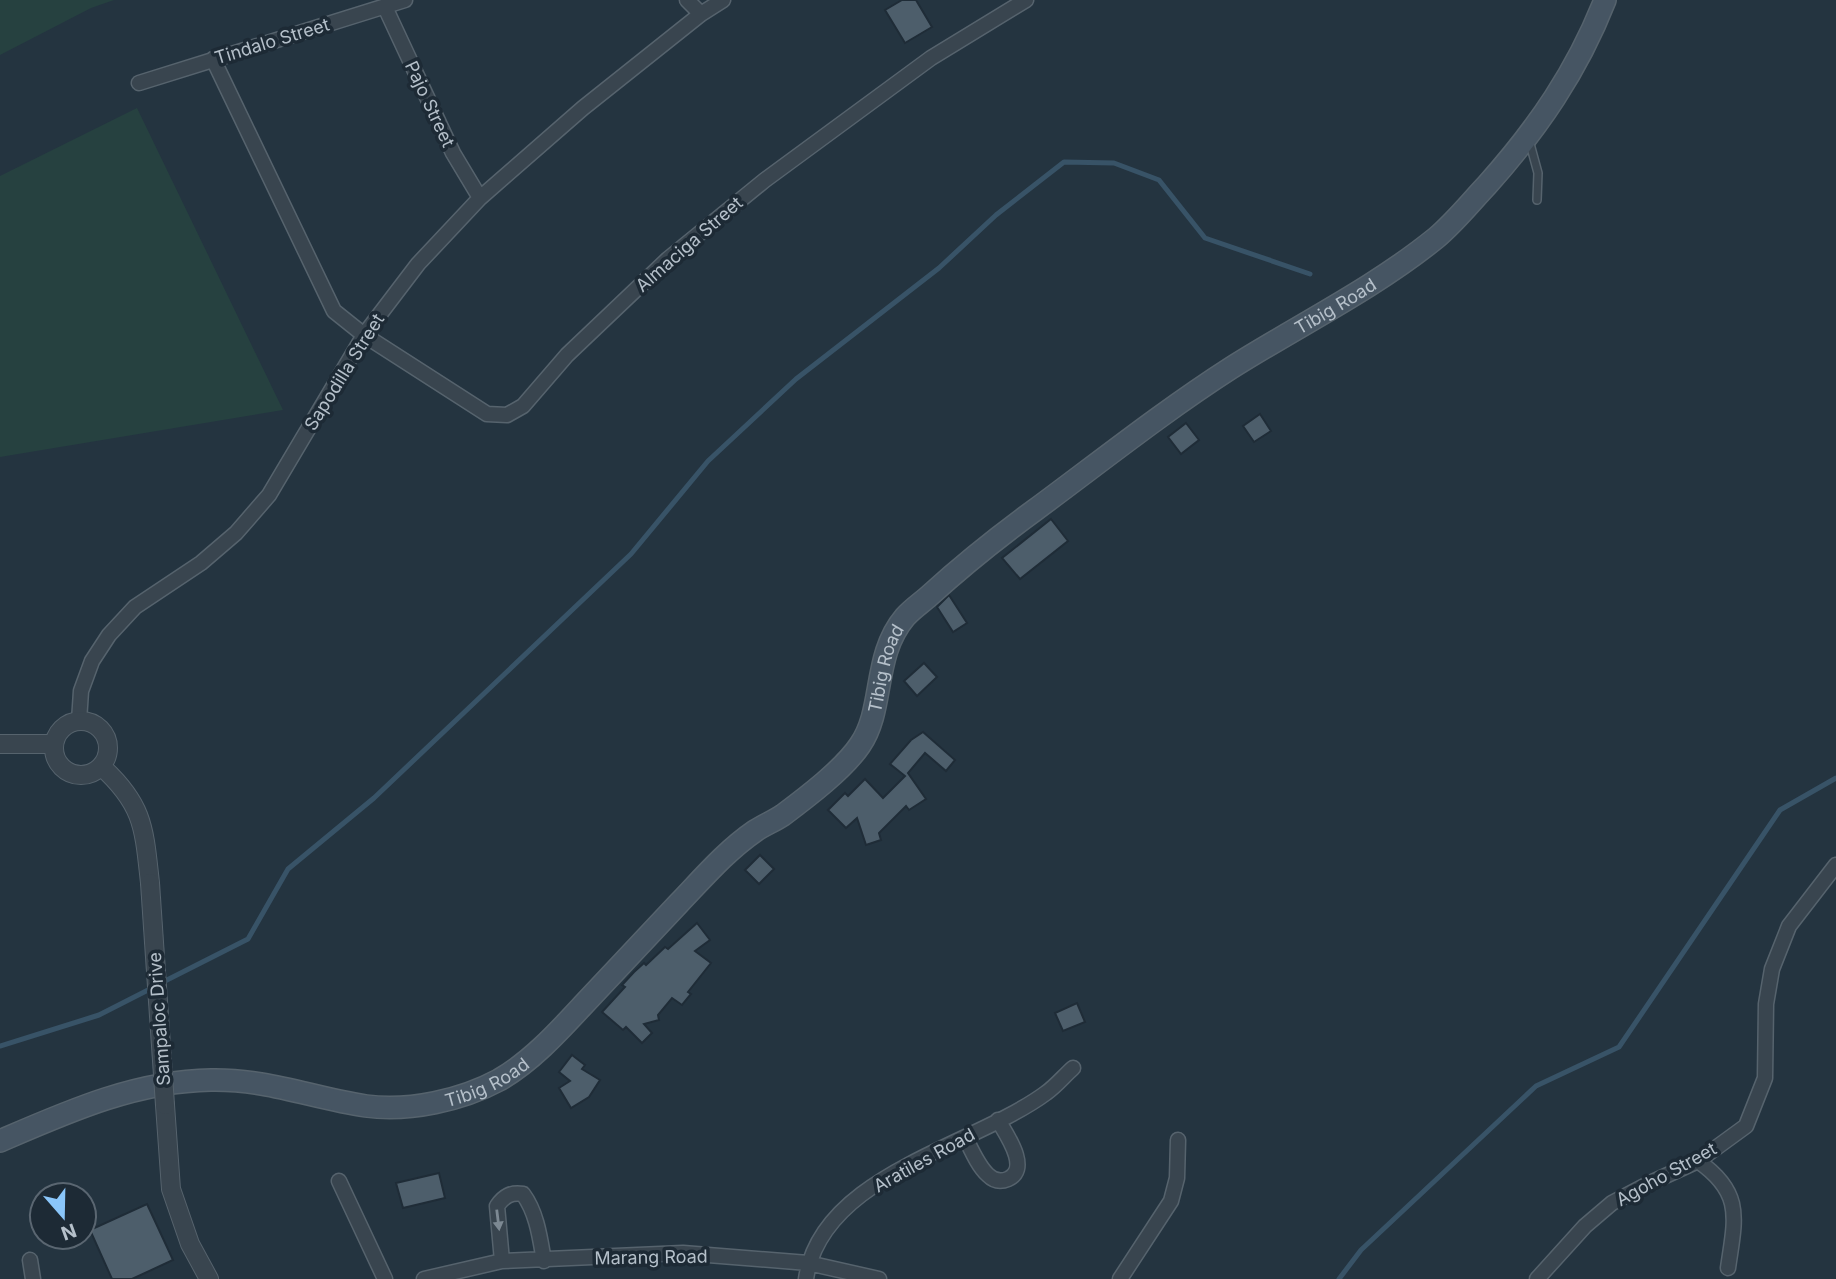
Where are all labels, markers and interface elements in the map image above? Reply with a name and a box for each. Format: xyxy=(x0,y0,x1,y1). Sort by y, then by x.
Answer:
street label: Tindalo Street xyxy=(212,14,332,68)
street label: Pajo Street xyxy=(401,58,459,150)
street label: Almaciga Street xyxy=(631,192,747,296)
street label: Tibig Road xyxy=(1291,273,1380,338)
street label: Sapodilla Street xyxy=(300,310,388,434)
street label: Tibig Road xyxy=(863,620,908,715)
street label: Sampaloc Drive xyxy=(144,951,174,1087)
street label: Tibig Road xyxy=(442,1053,533,1111)
street label: Aratiles Road xyxy=(870,1124,978,1196)
street label: Agoho Street xyxy=(1612,1138,1720,1210)
north arrow xyxy=(28,1181,98,1251)
one-way arrow xyxy=(493,1209,504,1231)
text: N xyxy=(58,1218,79,1245)
street label: Marang Road xyxy=(594,1246,708,1268)

